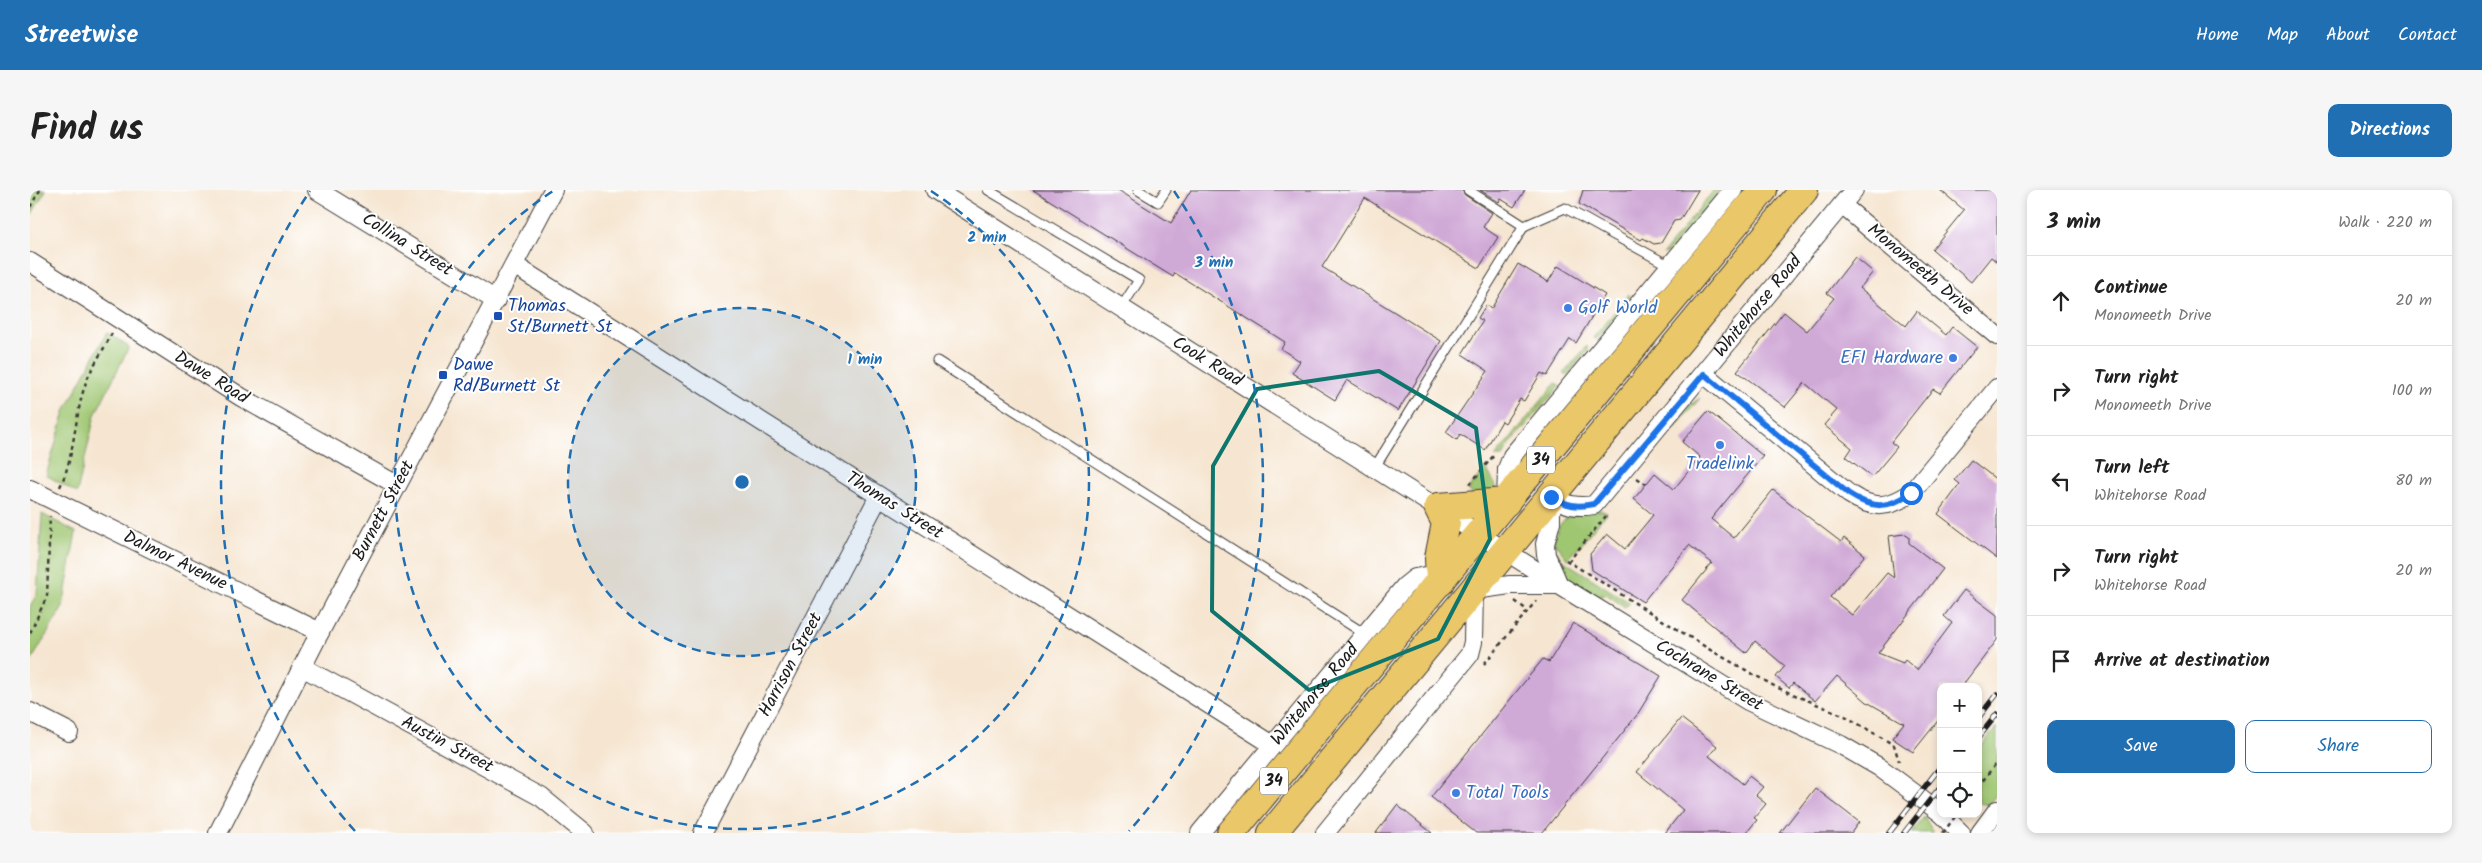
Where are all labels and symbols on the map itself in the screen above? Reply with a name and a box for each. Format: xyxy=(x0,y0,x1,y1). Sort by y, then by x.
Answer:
street label: Collina Street xyxy=(356,205,459,285)
street label: Monomeeth Drive xyxy=(1860,216,1980,324)
text: 2 min xyxy=(967,226,1007,250)
street label: Whitehorse Road xyxy=(1707,248,1810,364)
text: 3 min xyxy=(1194,251,1233,275)
place label: Thomas St/Burnett St xyxy=(508,292,613,342)
place label: Golf World xyxy=(1578,294,1658,323)
marker: Golf World xyxy=(1562,302,1574,314)
marker: Thomas St/Burnett St xyxy=(492,310,504,322)
street label: Cook Road xyxy=(1166,329,1249,396)
street label: Dawe Road xyxy=(168,344,255,413)
place label: EFI Hardware xyxy=(1840,344,1943,373)
text: 1 min xyxy=(848,348,882,372)
place label: Dawe Rd/Burnett St xyxy=(453,351,561,401)
marker: EFI Hardware xyxy=(1947,352,1959,364)
marker: Dawe Rd/Burnett St xyxy=(437,369,449,381)
marker: Tradelink xyxy=(1714,439,1726,451)
road number: 34 xyxy=(1527,446,1555,474)
place label: Tradelink xyxy=(1686,450,1754,479)
street label: Burnett Street xyxy=(345,454,423,567)
street label: Thomas Street xyxy=(839,464,950,548)
centre of rings xyxy=(733,473,751,491)
route start xyxy=(1900,482,1923,505)
route end xyxy=(1540,486,1563,509)
street label: Dalmor Avenue xyxy=(118,523,232,599)
street label: Harrison Street xyxy=(751,607,831,723)
street label: Cochrane Street xyxy=(1649,632,1769,720)
street label: Whitehorse Road xyxy=(1264,636,1367,752)
street label: Austin Street xyxy=(396,708,499,782)
road number: 34 xyxy=(1260,768,1288,794)
place label: Total Tools xyxy=(1466,779,1549,808)
marker: Total Tools xyxy=(1450,787,1462,799)

